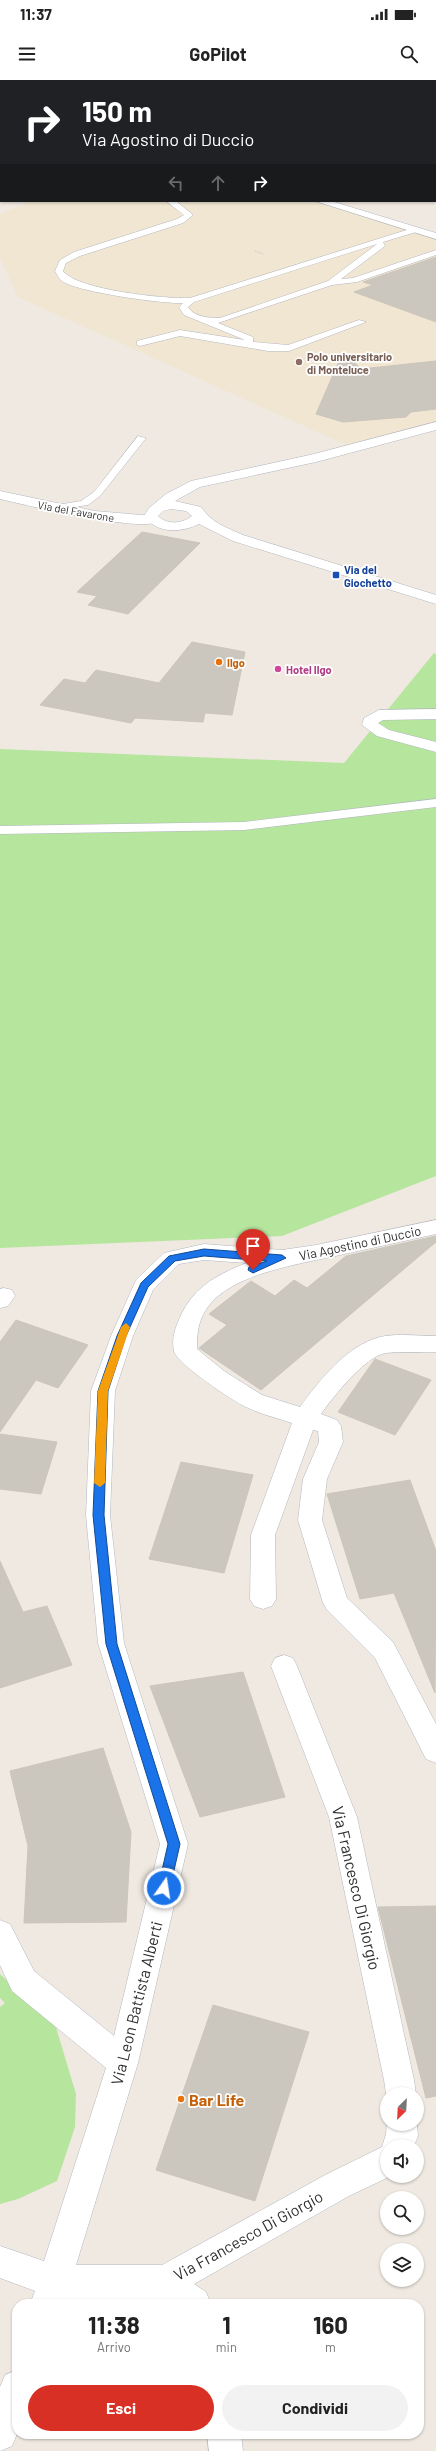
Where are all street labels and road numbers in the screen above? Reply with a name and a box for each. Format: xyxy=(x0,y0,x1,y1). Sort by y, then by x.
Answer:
street label: Via del Favarone xyxy=(37,498,115,524)
street label: Via Agostino di Duccio xyxy=(297,1222,423,1264)
street label: Via Francesco Di Giorgio xyxy=(329,1804,385,1972)
street label: Via Leon Battista Alberti xyxy=(106,1919,166,2087)
street label: Via Francesco Di Giorgio xyxy=(170,2186,326,2284)

